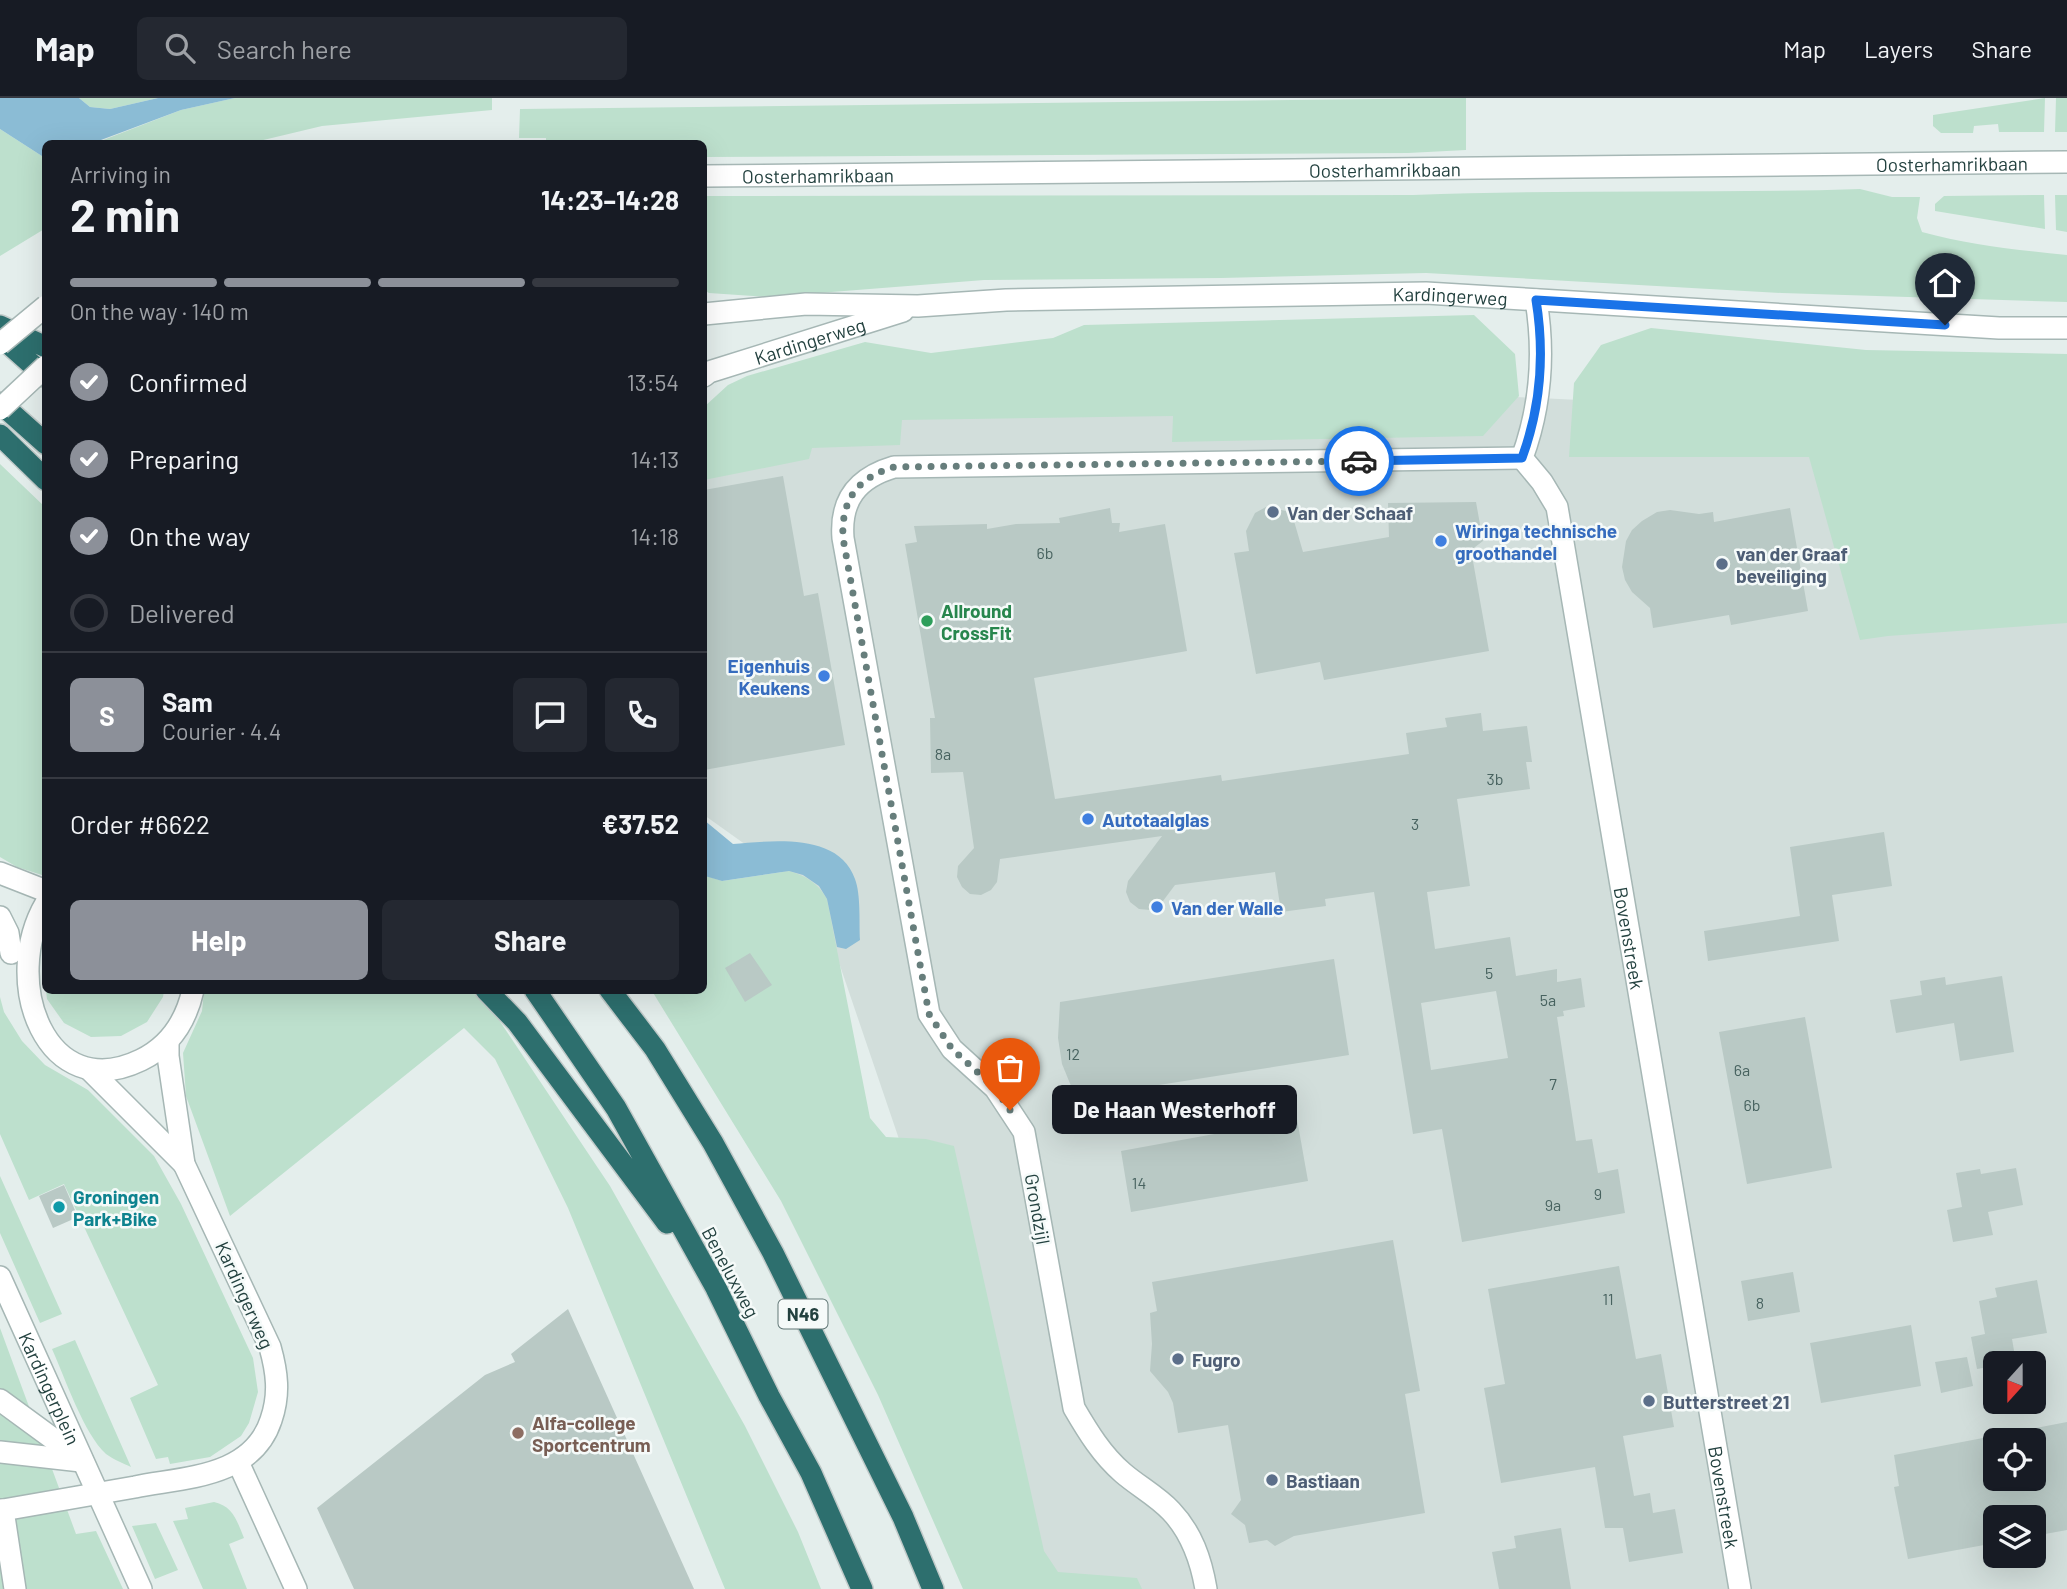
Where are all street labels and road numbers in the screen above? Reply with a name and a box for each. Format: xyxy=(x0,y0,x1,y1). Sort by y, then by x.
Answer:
street label: Oosterhamrikbaan xyxy=(1876,151,2028,175)
street label: Oosterhamrikbaan xyxy=(1309,157,1461,181)
street label: Oosterhamrikbaan xyxy=(742,163,894,187)
street label: Kardingerweg xyxy=(1392,281,1508,309)
street label: Kardingerweg xyxy=(751,312,868,369)
street label: Bovenstreek xyxy=(1610,885,1650,991)
street label: Grondzijl xyxy=(1020,1172,1056,1246)
street label: Beneluxweg xyxy=(697,1223,765,1321)
street label: Kardingerweg xyxy=(211,1238,279,1352)
road number: N46 xyxy=(778,1300,828,1329)
street label: Kardingerplein xyxy=(15,1328,86,1448)
street label: Bovenstreek xyxy=(1704,1444,1744,1550)

